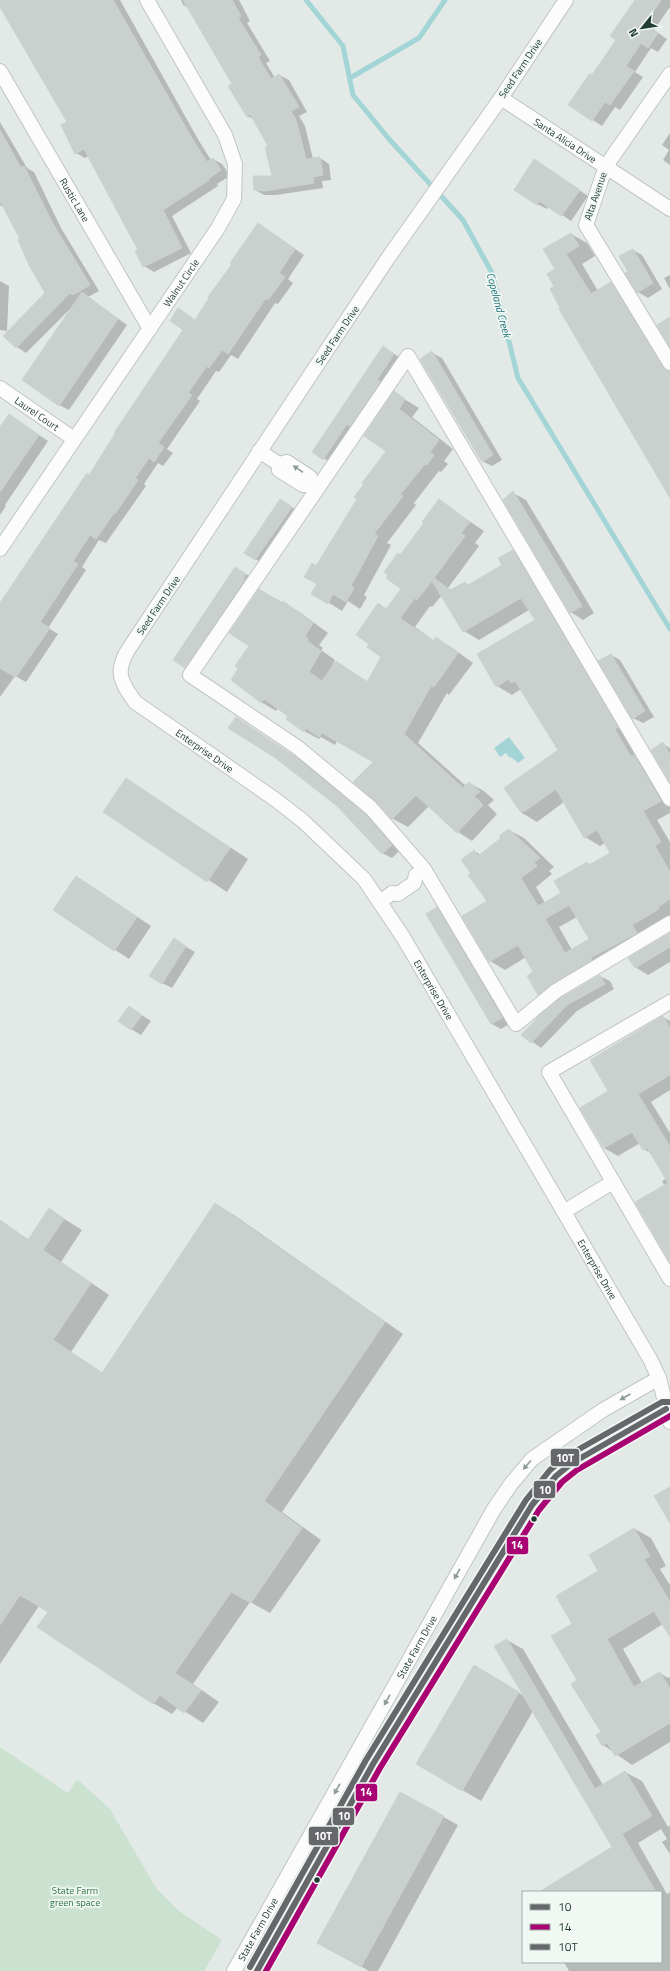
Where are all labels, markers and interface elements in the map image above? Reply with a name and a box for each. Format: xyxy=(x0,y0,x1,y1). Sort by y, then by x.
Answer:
north arrow xyxy=(622,8,662,48)
text: N xyxy=(625,26,642,40)
street label: Seed Farm Drive xyxy=(495,36,546,101)
street label: Santa Alicia Drive xyxy=(531,114,600,167)
street label: Alta Avenue xyxy=(580,170,611,222)
street label: Rustic Lane xyxy=(56,175,93,225)
street label: Walnut Circle xyxy=(160,256,203,310)
water label: Copeland Creek xyxy=(483,271,516,340)
street label: Seed Farm Drive xyxy=(312,303,363,368)
street label: Laurel Court xyxy=(12,393,62,435)
one-way arrow xyxy=(293,465,303,473)
street label: Seed Farm Drive xyxy=(133,573,184,638)
street label: Enterprise Drive xyxy=(172,725,237,776)
street label: Enterprise Drive xyxy=(410,957,457,1023)
street label: Enterprise Drive xyxy=(573,1236,621,1302)
one-way arrow xyxy=(619,1394,631,1401)
line badge: 10T xyxy=(550,1448,580,1467)
text: 10T xyxy=(556,1450,574,1466)
one-way arrow xyxy=(522,1460,531,1470)
line badge: 10 xyxy=(533,1480,556,1499)
text: 10 xyxy=(539,1482,551,1498)
unlabelled marker xyxy=(529,1514,539,1524)
line badge: 14 xyxy=(506,1536,529,1555)
text: 14 xyxy=(511,1537,523,1553)
one-way arrow xyxy=(454,1568,461,1580)
street label: State Farm Drive xyxy=(393,1613,441,1681)
one-way arrow xyxy=(383,1694,390,1706)
one-way arrow xyxy=(333,1783,340,1794)
line badge: 14 xyxy=(355,1783,378,1802)
text: 14 xyxy=(360,1784,372,1800)
line badge: 10 xyxy=(332,1807,355,1826)
text: 10 xyxy=(338,1808,350,1824)
line badge: 10T xyxy=(308,1826,339,1846)
text: 10T xyxy=(314,1828,332,1844)
unlabelled marker xyxy=(312,1875,322,1885)
park label: State Farm green space xyxy=(50,1883,100,1910)
legend xyxy=(522,1891,662,1963)
street label: State Farm Drive xyxy=(234,1895,282,1964)
text: 10 xyxy=(558,1897,572,1916)
text: 14 xyxy=(558,1917,572,1936)
text: 10T xyxy=(558,1937,578,1956)

